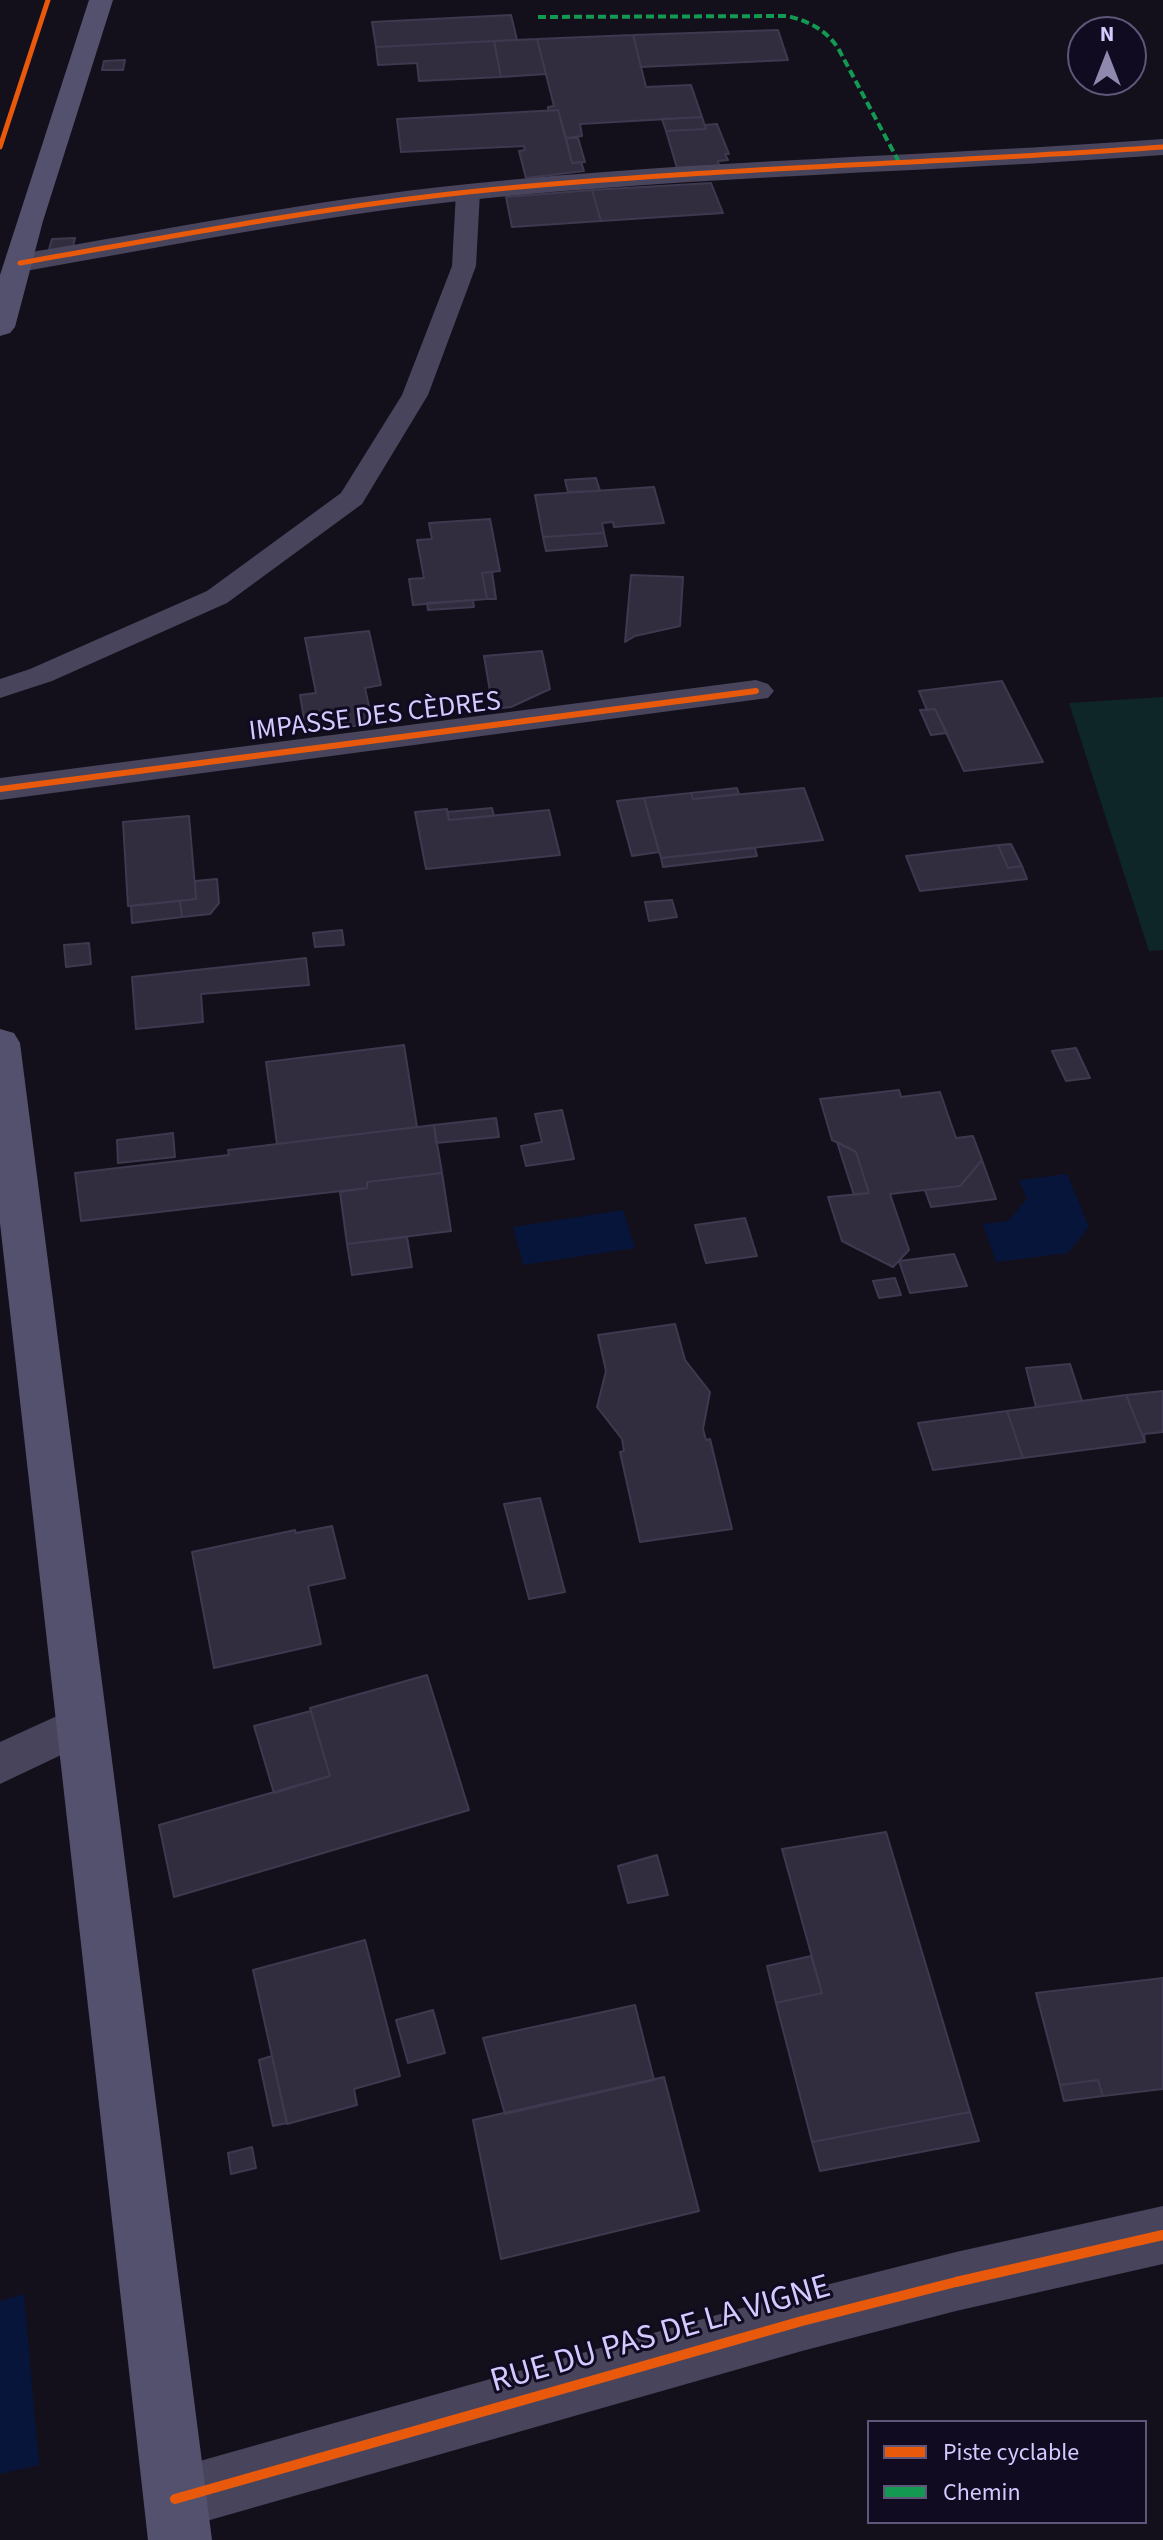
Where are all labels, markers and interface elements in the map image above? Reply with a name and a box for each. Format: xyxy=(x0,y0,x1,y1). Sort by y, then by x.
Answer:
north arrow xyxy=(1067,16,1147,96)
text: N xyxy=(1100,18,1114,50)
street label: IMPASSE DES CÈDRES xyxy=(247,686,503,750)
street label: RUE DU PAS DE LA VIGNE xyxy=(486,2268,836,2404)
legend xyxy=(867,2420,1147,2524)
text: Piste cyclable xyxy=(943,2435,1079,2470)
text: Chemin xyxy=(943,2475,1021,2510)

